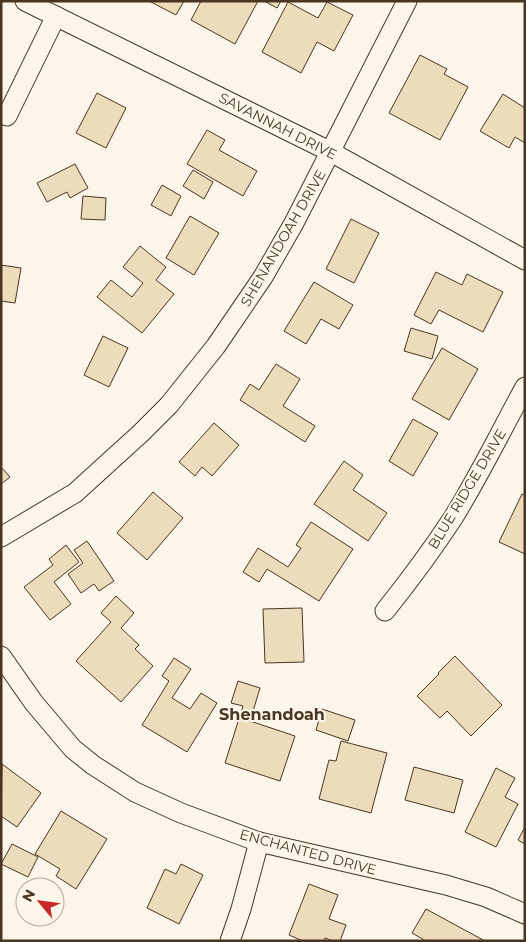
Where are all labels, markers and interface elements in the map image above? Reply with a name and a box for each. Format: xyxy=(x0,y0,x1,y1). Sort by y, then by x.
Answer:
street label: SAVANNAH DRIVE xyxy=(216,88,340,164)
street label: SHENANDOAH DRIVE xyxy=(236,166,330,310)
street label: BLUE RIDGE DRIVE xyxy=(424,426,510,552)
district label: Shenandoah xyxy=(219,705,325,724)
street label: ENCHANTED DRIVE xyxy=(238,825,378,879)
north arrow xyxy=(15,877,65,927)
text: N xyxy=(18,886,39,905)

